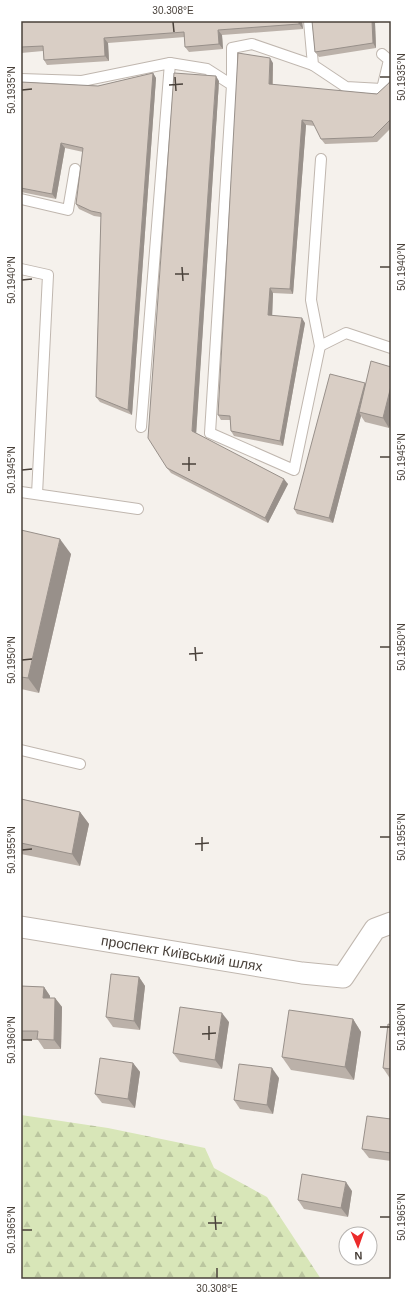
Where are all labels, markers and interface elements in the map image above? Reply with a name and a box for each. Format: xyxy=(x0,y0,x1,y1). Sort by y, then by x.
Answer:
text: 30.308°E xyxy=(152,5,194,16)
text: 50.1935°N xyxy=(396,53,407,101)
text: 50.1935°N xyxy=(6,66,17,114)
text: 50.1940°N xyxy=(396,243,407,291)
text: 50.1940°N xyxy=(6,256,17,304)
text: 50.1945°N xyxy=(396,433,407,481)
text: 50.1945°N xyxy=(6,446,17,494)
text: 50.1950°N xyxy=(396,623,407,671)
text: 50.1950°N xyxy=(6,636,17,684)
text: 50.1955°N xyxy=(396,813,407,861)
text: 50.1955°N xyxy=(6,826,17,874)
street label: проспект Київський шлях xyxy=(100,932,264,974)
text: 50.1960°N xyxy=(396,1003,407,1051)
text: 50.1960°N xyxy=(6,1016,17,1064)
text: 50.1965°N xyxy=(396,1193,407,1241)
text: 50.1965°N xyxy=(6,1206,17,1254)
north arrow xyxy=(338,1226,378,1266)
text: N xyxy=(354,1250,363,1262)
text: 30.308°E xyxy=(196,1283,238,1294)

